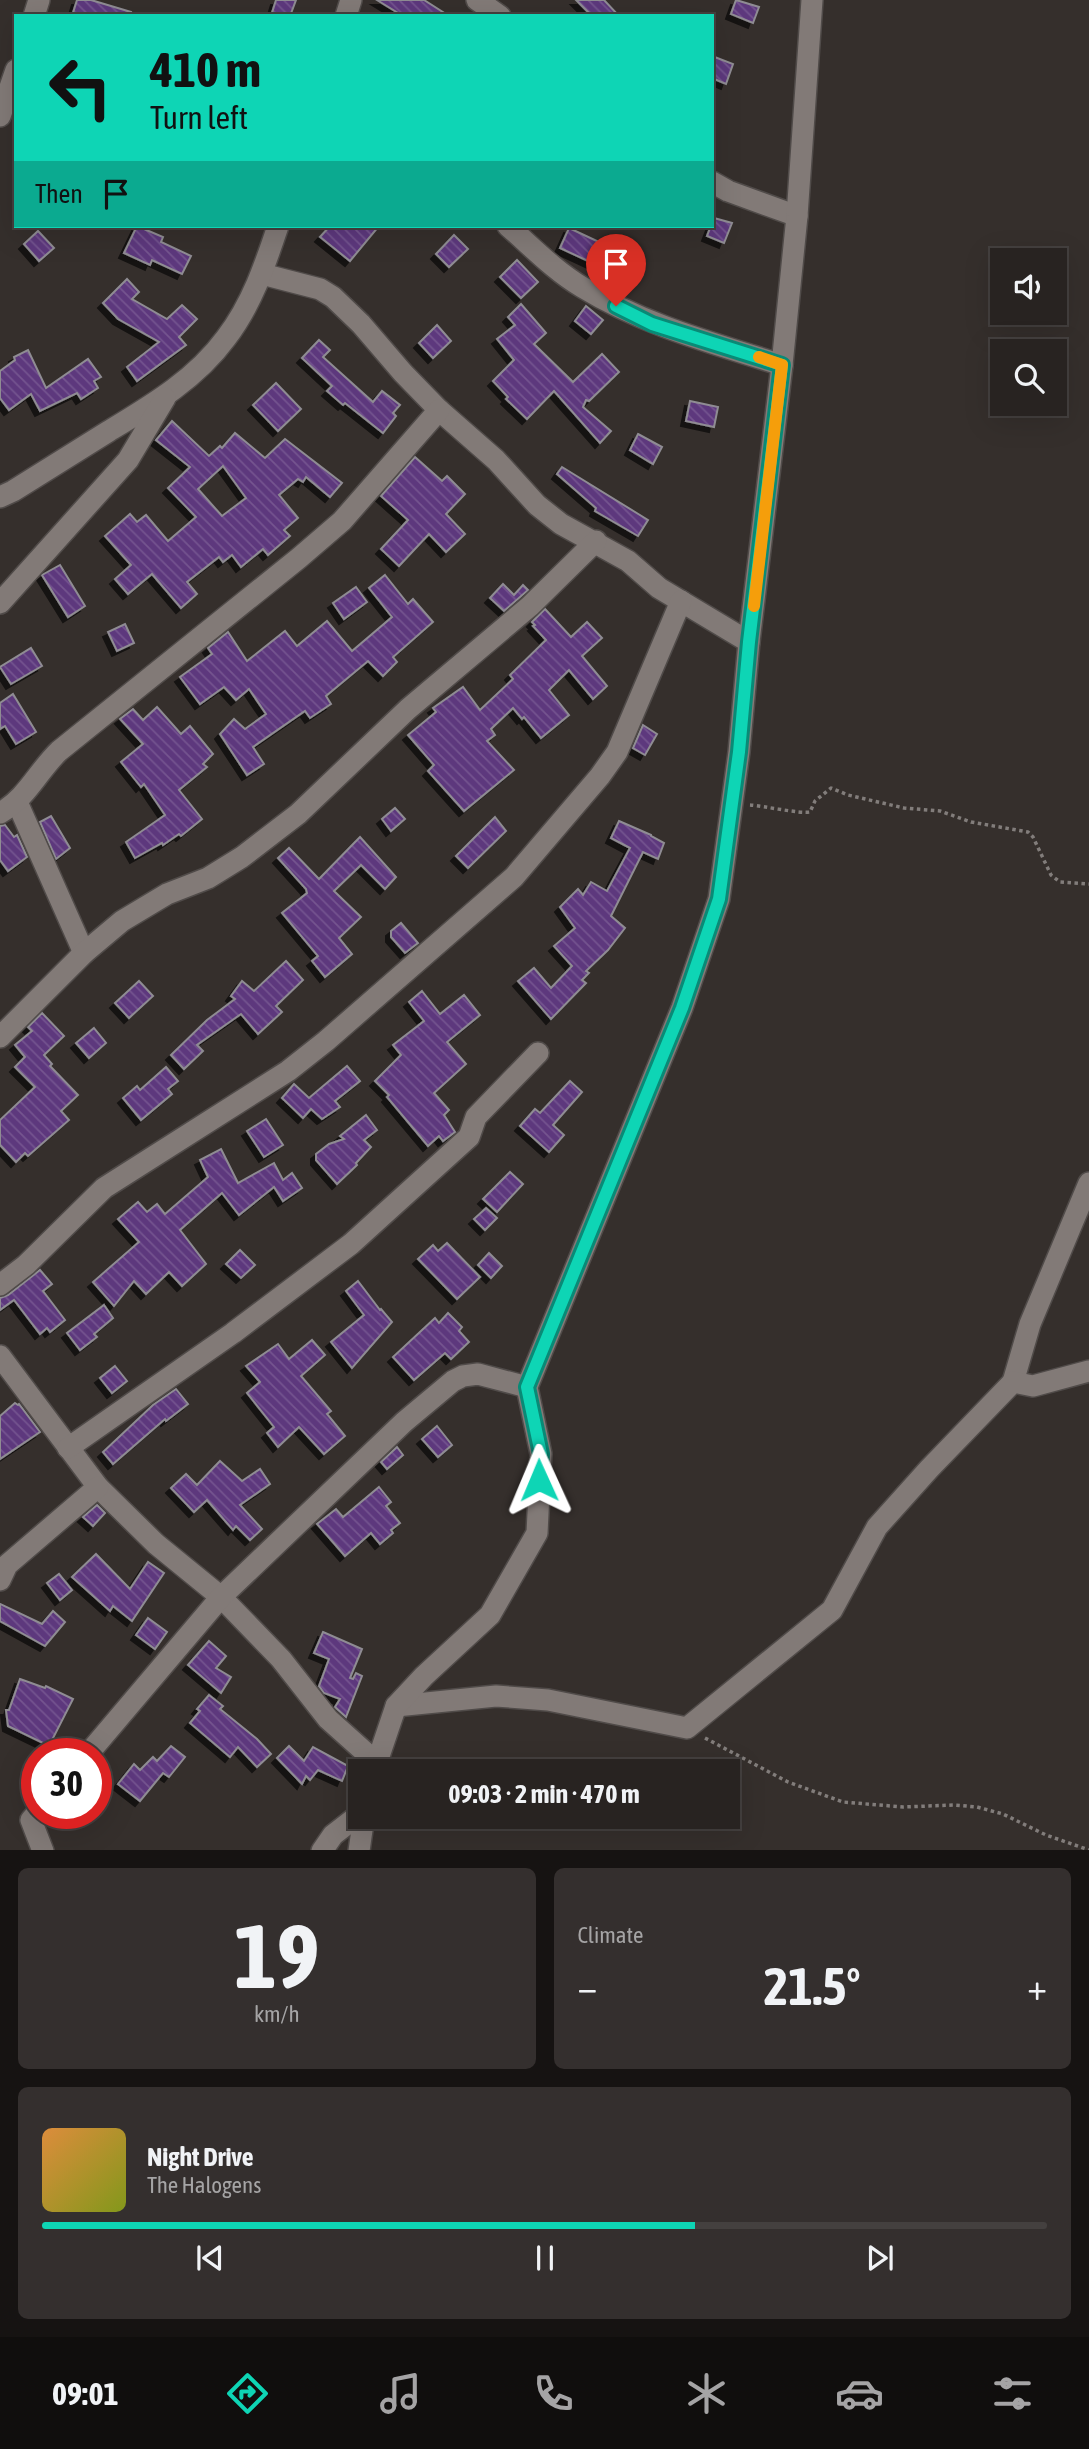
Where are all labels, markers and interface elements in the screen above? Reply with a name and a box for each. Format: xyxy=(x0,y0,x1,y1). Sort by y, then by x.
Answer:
text: 410 m xyxy=(150,41,261,97)
icon: left xyxy=(35,42,126,133)
text: Turn left xyxy=(150,99,248,136)
icon: arrive xyxy=(97,175,135,213)
text: Then xyxy=(35,179,83,209)
pin xyxy=(586,234,646,306)
icon: arrive xyxy=(597,245,635,283)
map controls xyxy=(990,248,1067,416)
button: sound xyxy=(990,248,1067,325)
button: search xyxy=(990,339,1067,416)
position arrow xyxy=(502,1443,576,1517)
speed limit sign: 30 xyxy=(21,1738,112,1829)
text: 09:03 · 2 min · 470 m xyxy=(448,1779,640,1809)
text: 19 xyxy=(234,1903,320,2007)
text: Climate xyxy=(578,1922,643,1948)
text: 21.5° xyxy=(764,1956,861,2016)
text: − xyxy=(578,1965,597,2008)
text: + xyxy=(1027,1965,1047,2008)
text: km/h xyxy=(254,2001,300,2027)
text: Night Drive xyxy=(147,2142,254,2172)
text: The Halogens xyxy=(147,2172,261,2198)
icon: previous xyxy=(191,2239,229,2277)
icon: pause xyxy=(526,2239,564,2277)
icon: next xyxy=(861,2239,899,2277)
icon: directions xyxy=(223,2369,272,2418)
icon: music xyxy=(376,2369,425,2418)
icon: phone xyxy=(529,2369,578,2418)
icon: climate xyxy=(682,2369,731,2418)
icon: car xyxy=(835,2369,884,2418)
icon: filters xyxy=(988,2369,1037,2418)
text: 09:01 xyxy=(52,2375,119,2412)

